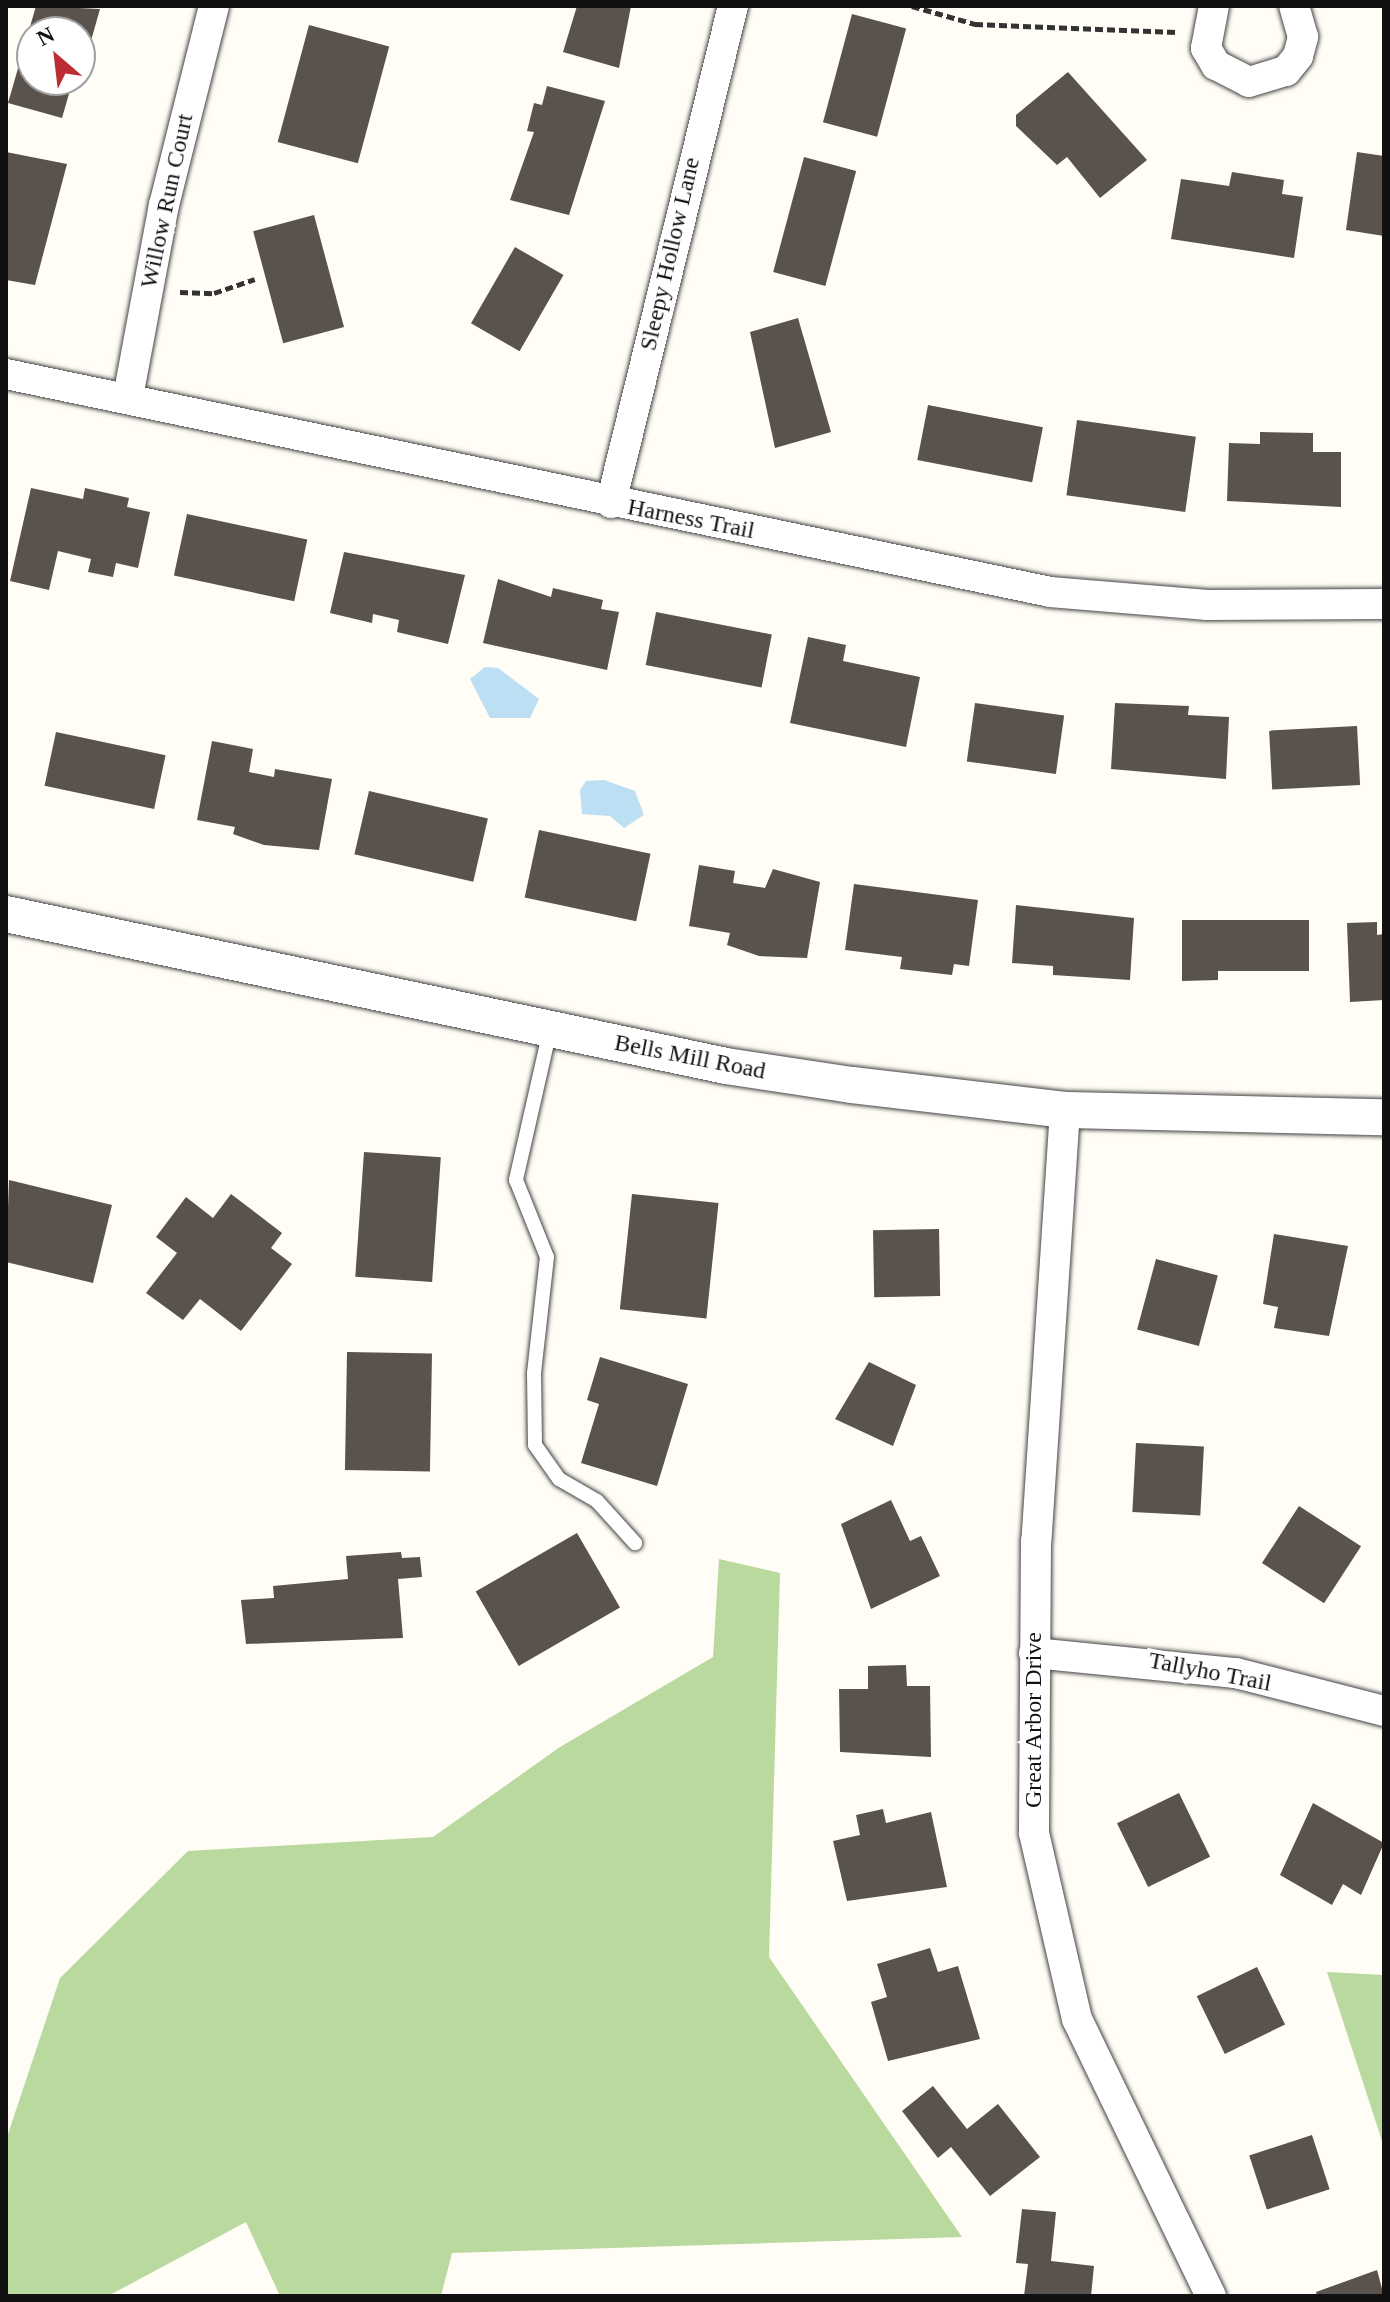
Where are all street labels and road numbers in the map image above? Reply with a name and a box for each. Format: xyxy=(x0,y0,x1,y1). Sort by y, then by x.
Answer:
street label: Willow Run Court xyxy=(134,111,200,291)
street label: Sleepy Hollow Lane xyxy=(634,155,706,353)
street label: Harness Trail xyxy=(625,493,757,545)
street label: Bells Mill Road xyxy=(612,1028,768,1086)
street label: Great Arbor Drive xyxy=(1020,1631,1048,1809)
street label: Tallyho Trail xyxy=(1146,1646,1274,1698)

